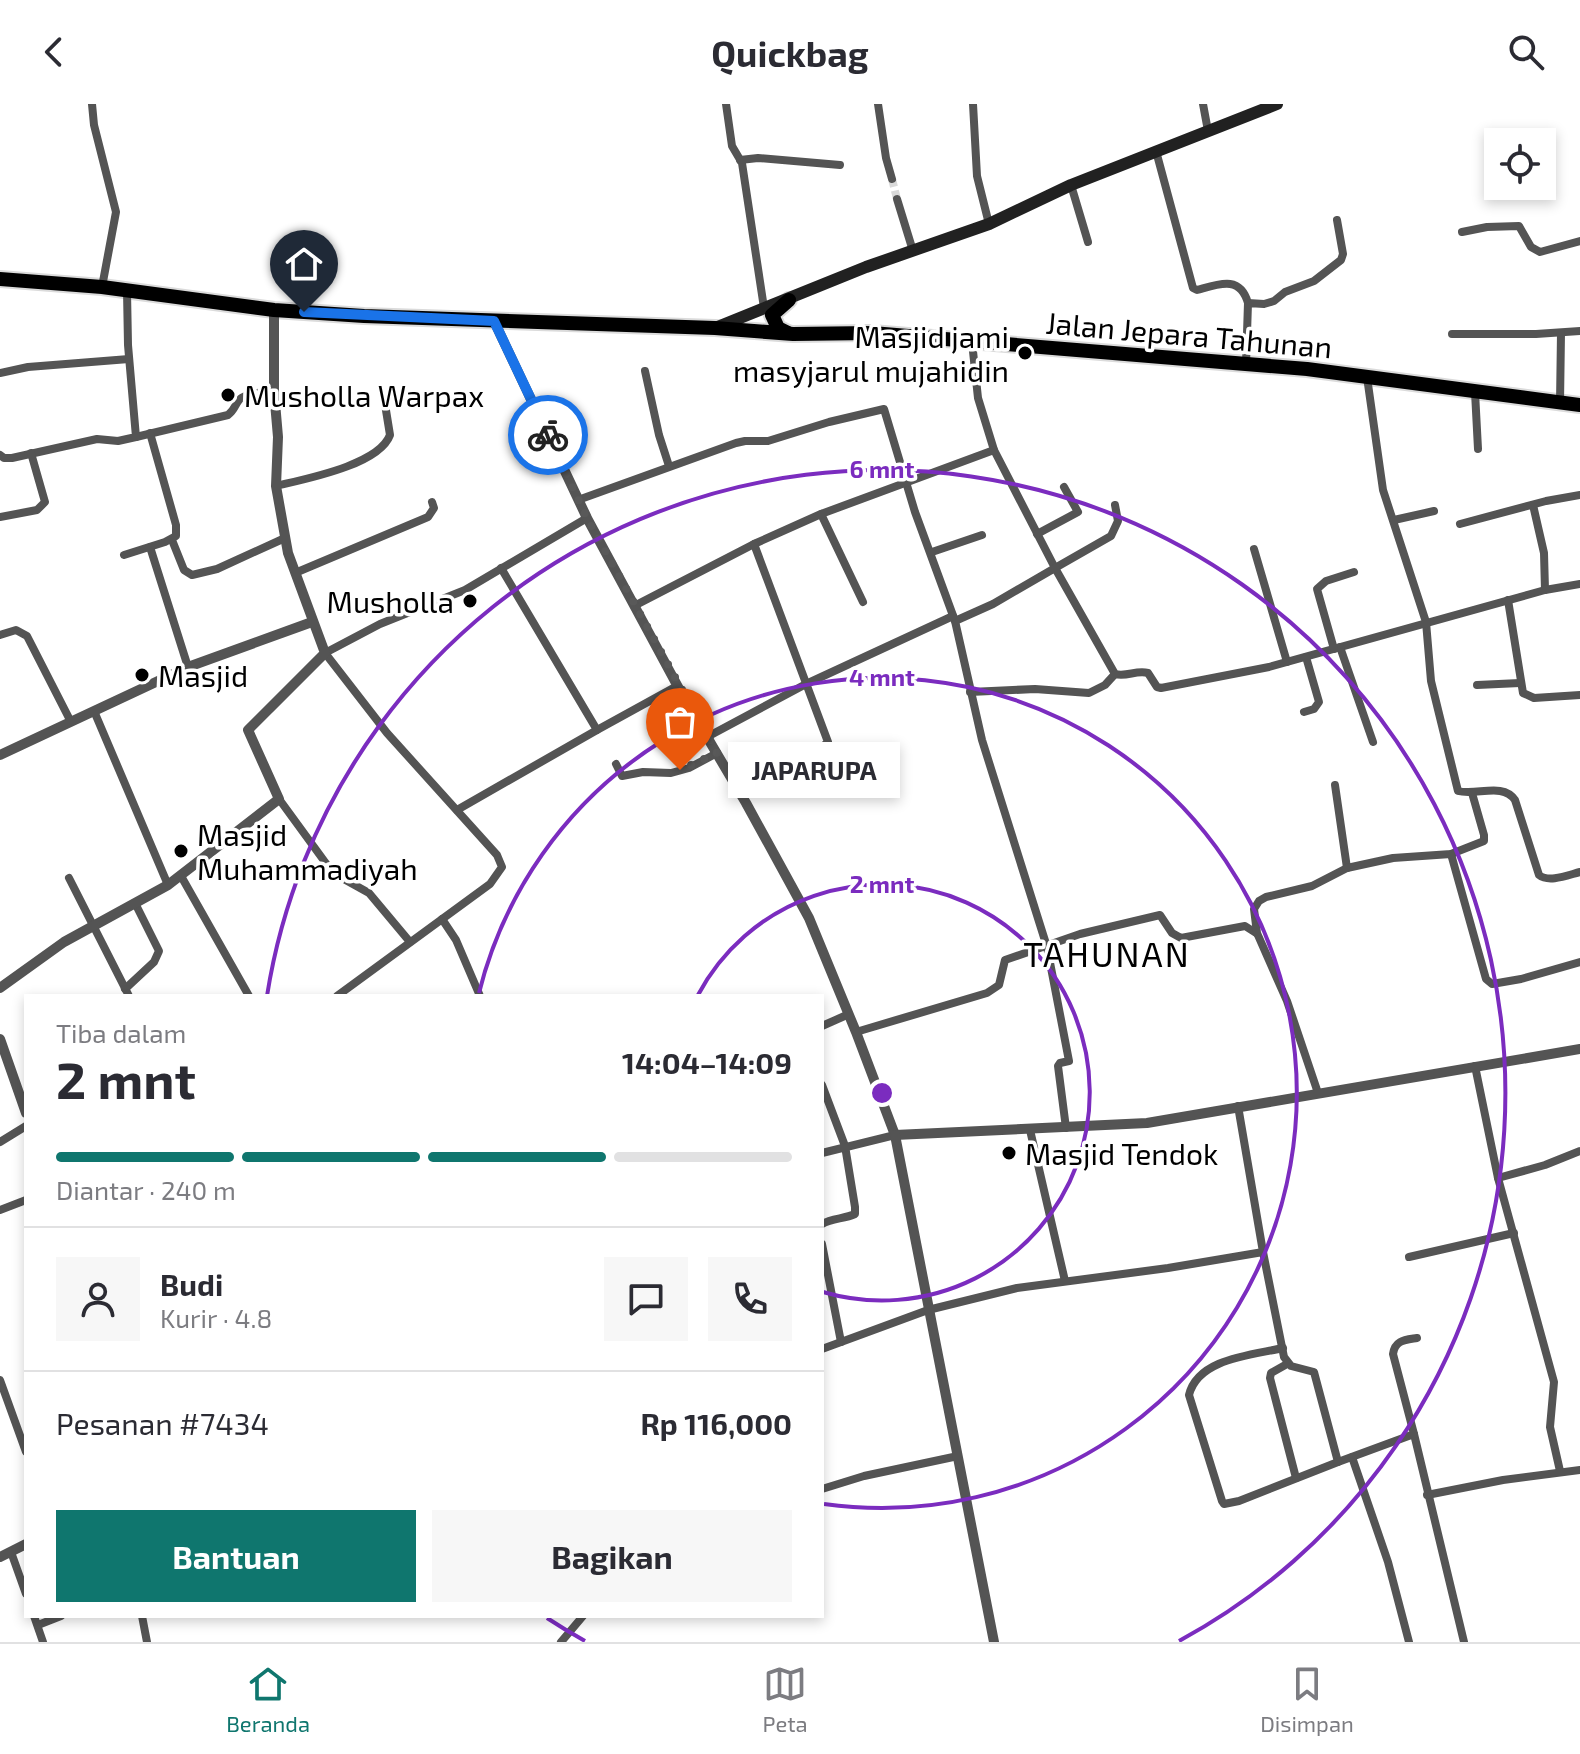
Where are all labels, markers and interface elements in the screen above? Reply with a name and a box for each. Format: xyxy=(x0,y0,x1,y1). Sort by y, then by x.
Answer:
icon: back xyxy=(32,30,76,74)
icon: search xyxy=(1504,30,1548,74)
text: Quickbag xyxy=(711,31,869,74)
map controls xyxy=(1484,128,1556,200)
button: locate xyxy=(1484,128,1556,200)
pin xyxy=(270,230,338,312)
icon: home xyxy=(282,242,326,286)
street label: Jalan Jepara Tahunan xyxy=(1044,304,1334,364)
place label: Masjid jami masyjarul mujahidin xyxy=(733,318,1009,388)
marker: Masjid jami masyjarul mujahidin xyxy=(1016,344,1034,362)
place label: Musholla Warpax xyxy=(244,377,484,413)
marker: Musholla Warpax xyxy=(219,386,237,404)
courier xyxy=(508,395,588,475)
icon: bike xyxy=(526,413,570,457)
text: 6 mnt xyxy=(850,454,915,483)
place label: Musholla xyxy=(327,583,454,619)
marker: Musholla xyxy=(461,592,479,610)
place label: Masjid xyxy=(158,657,248,693)
text: 4 mnt xyxy=(849,662,915,691)
marker: Masjid xyxy=(133,666,151,684)
pin xyxy=(646,688,714,770)
icon: bag xyxy=(658,700,702,744)
callout: JAPARUPA xyxy=(728,742,900,798)
text: JAPARUPA xyxy=(751,754,877,785)
place label: Masjid Muhammadiyah xyxy=(197,816,418,886)
marker: Masjid Muhammadiyah xyxy=(172,842,190,860)
text: 2 mnt xyxy=(850,869,914,898)
district label: TAHUNAN xyxy=(1023,933,1191,974)
text: Tiba dalam xyxy=(56,1017,186,1048)
text: 14:04–14:09 xyxy=(622,1044,792,1080)
text: 2 mnt xyxy=(56,1047,196,1109)
centre of rings xyxy=(868,1079,896,1107)
place label: Masjid Tendok xyxy=(1025,1135,1218,1171)
marker: Masjid Tendok xyxy=(1000,1144,1018,1162)
text: Diantar · 240 m xyxy=(56,1174,236,1205)
button: person xyxy=(56,1257,140,1341)
button: chat xyxy=(604,1257,688,1341)
button: phone xyxy=(708,1257,792,1341)
text: Budi xyxy=(160,1266,223,1302)
text: Kurir · 4.8 xyxy=(160,1302,272,1333)
text: Pesanan #7434 xyxy=(56,1405,269,1441)
text: Rp 116,000 xyxy=(640,1405,792,1441)
button: Bantuan xyxy=(56,1510,416,1602)
button: Bagikan xyxy=(432,1510,792,1602)
tab: Beranda xyxy=(226,1662,310,1736)
tab: Peta xyxy=(763,1662,808,1736)
tab: Disimpan xyxy=(1260,1662,1354,1736)

